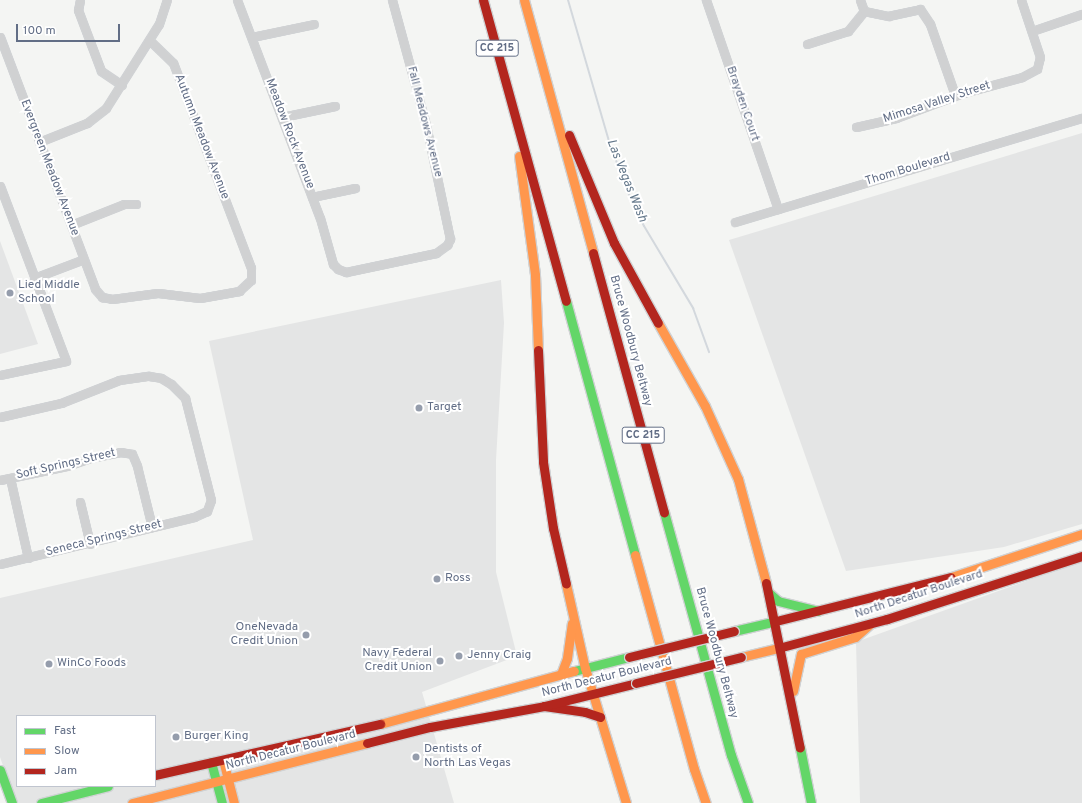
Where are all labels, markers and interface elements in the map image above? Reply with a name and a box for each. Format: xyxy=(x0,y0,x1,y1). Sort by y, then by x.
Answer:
scale bar xyxy=(18,16,122,42)
text: 100 m xyxy=(23,23,56,39)
road number: CC 215 xyxy=(475,39,519,57)
street label: Fall Meadows Avenue xyxy=(403,65,445,179)
street label: Brayden Court xyxy=(722,65,762,143)
street label: Autumn Meadow Avenue xyxy=(170,72,232,202)
street label: Meadow Rock Avenue xyxy=(261,77,317,191)
street label: Mimosa Valley Street xyxy=(881,79,993,127)
street label: Evergreen Meadow Avenue xyxy=(16,98,82,238)
water label: Las Vegas Wash xyxy=(602,137,650,225)
street label: Thom Boulevard xyxy=(864,150,952,190)
street label: Bruce Woodbury Beltway xyxy=(606,274,654,408)
place label: Lied Middle School xyxy=(18,279,80,307)
marker: Lied Middle School xyxy=(5,288,15,298)
place label: Target xyxy=(427,401,462,415)
marker: Target xyxy=(414,403,424,413)
road number: CC 215 xyxy=(621,426,665,444)
street label: Soft Springs Street xyxy=(15,447,117,483)
street label: Seneca Springs Street xyxy=(45,518,163,560)
street label: North Decatur Boulevard xyxy=(853,568,985,622)
place label: Ross xyxy=(445,572,471,586)
marker: Ross xyxy=(432,574,442,584)
street label: Bruce Woodbury Beltway xyxy=(692,586,740,720)
place label: OneNevada Credit Union xyxy=(231,621,298,649)
marker: OneNevada Credit Union xyxy=(301,630,311,640)
place label: Navy Federal Credit Union xyxy=(362,647,432,675)
place label: Jenny Craig xyxy=(467,649,531,663)
marker: Jenny Craig xyxy=(454,651,464,661)
street label: North Decatur Boulevard xyxy=(541,655,673,701)
marker: Navy Federal Credit Union xyxy=(435,656,445,666)
place label: WinCo Foods xyxy=(57,657,126,671)
marker: WinCo Foods xyxy=(44,659,54,669)
legend xyxy=(16,715,156,787)
text: Fast xyxy=(54,723,76,739)
street label: North Decatur Boulevard xyxy=(225,728,357,774)
place label: Burger King xyxy=(184,730,248,744)
marker: Burger King xyxy=(171,732,181,742)
text: Slow xyxy=(54,743,80,759)
place label: Dentists of North Las Vegas xyxy=(424,743,511,771)
marker: Dentists of North Las Vegas xyxy=(411,752,421,762)
text: Jam xyxy=(54,763,77,779)

